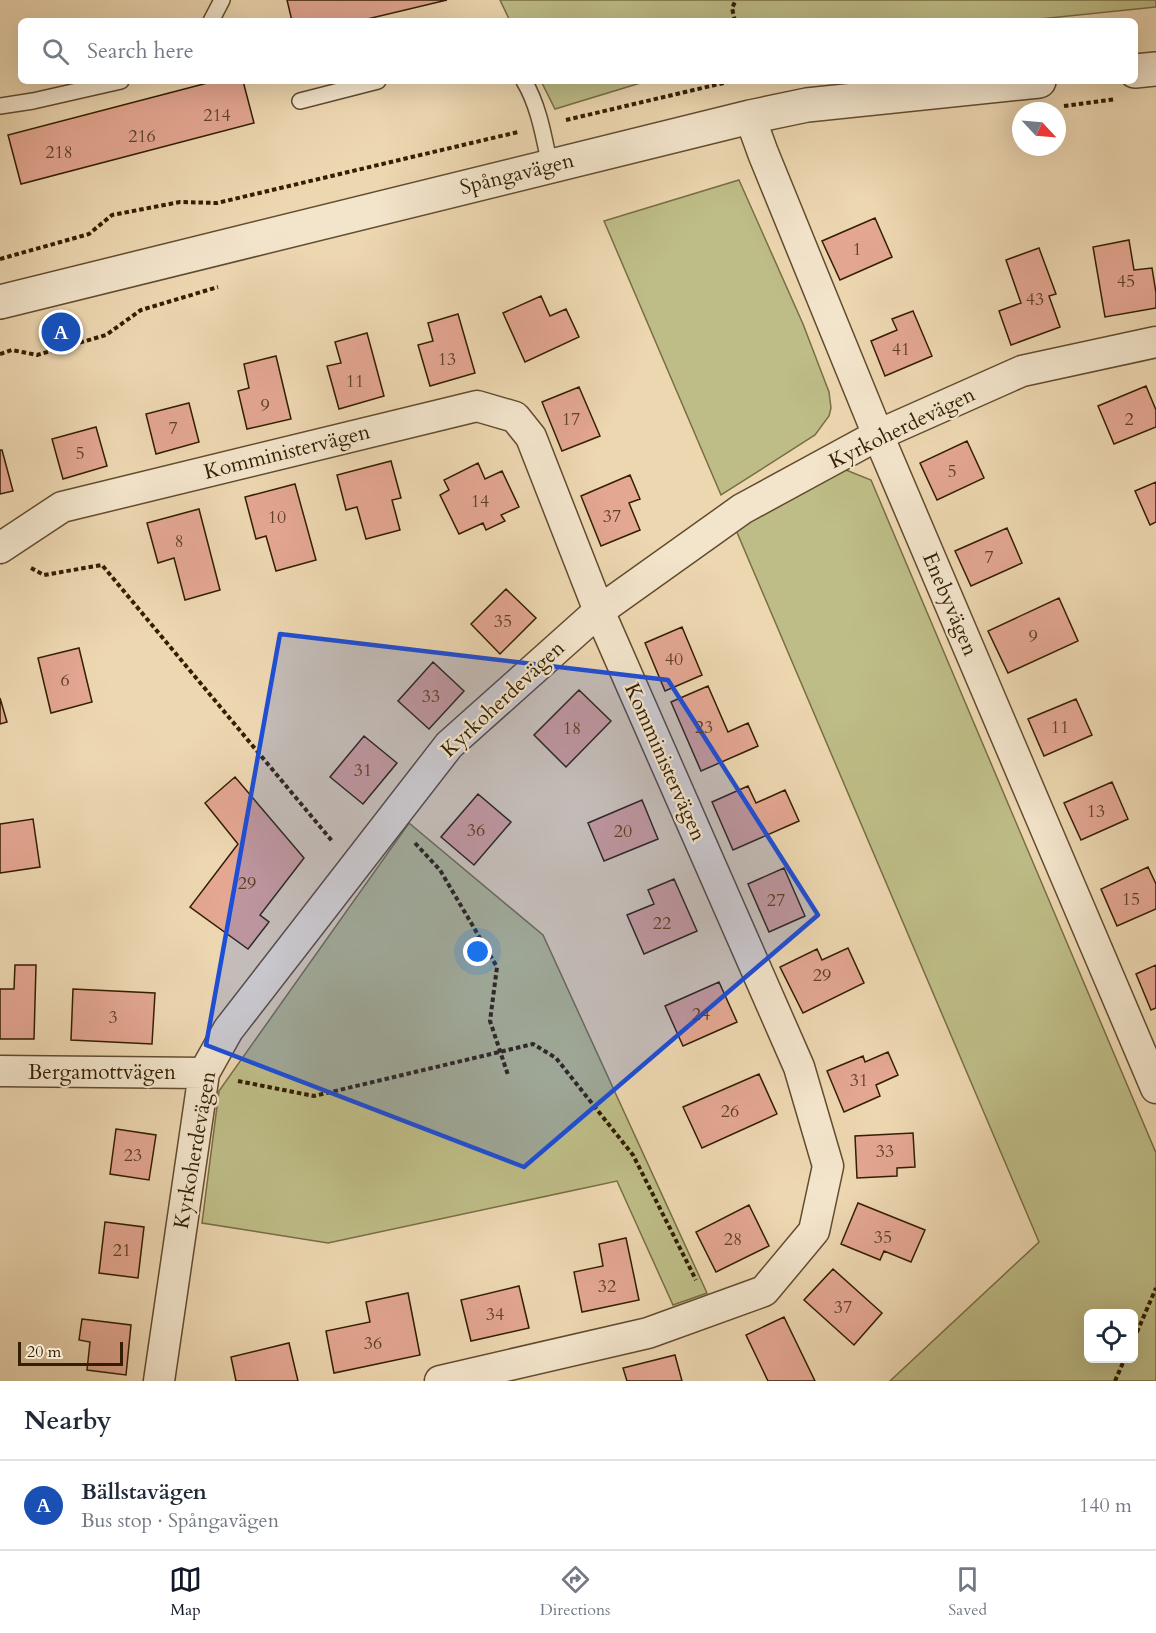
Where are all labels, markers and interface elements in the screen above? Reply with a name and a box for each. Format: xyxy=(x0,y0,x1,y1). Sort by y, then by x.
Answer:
search box xyxy=(18,18,1138,84)
icon: search xyxy=(39,35,72,68)
text: Search here xyxy=(87,36,194,66)
north arrow xyxy=(1012,102,1066,156)
house number: 214 xyxy=(203,103,231,128)
house number: 216 xyxy=(128,124,156,149)
house number: 218 xyxy=(45,140,73,165)
street label: Spångavägen xyxy=(457,146,577,202)
house number: 1 xyxy=(852,237,862,262)
house number: 45 xyxy=(1117,269,1135,294)
house number: 43 xyxy=(1026,287,1044,312)
pin: A xyxy=(42,310,80,354)
house number: 41 xyxy=(892,337,910,362)
house number: 13 xyxy=(438,347,456,372)
house number: 11 xyxy=(346,369,364,394)
street label: Kyrkoherdevägen xyxy=(824,380,980,476)
house number: 9 xyxy=(260,393,270,418)
house number: 17 xyxy=(562,407,580,432)
house number: 2 xyxy=(1124,407,1134,432)
house number: 7 xyxy=(168,416,178,441)
street label: Komministervägen xyxy=(201,417,373,487)
house number: 5 xyxy=(75,441,85,466)
house number: 5 xyxy=(947,459,957,484)
house number: 14 xyxy=(471,489,489,514)
house number: 37 xyxy=(603,504,621,529)
house number: 10 xyxy=(268,505,286,530)
house number: 8 xyxy=(174,529,184,554)
house number: 7 xyxy=(984,545,994,570)
street label: Enebyvägen xyxy=(915,548,985,660)
house number: 35 xyxy=(494,609,512,634)
house number: 9 xyxy=(1028,624,1038,649)
street label: Kyrkoherdevägen xyxy=(435,634,571,764)
house number: 40 xyxy=(665,647,683,672)
house number: 6 xyxy=(60,668,70,693)
street label: Komministervägen xyxy=(617,678,713,846)
house number: 33 xyxy=(422,684,440,709)
house number: 23 xyxy=(695,715,713,740)
house number: 11 xyxy=(1051,715,1069,740)
house number: 18 xyxy=(563,716,581,741)
house number: 31 xyxy=(354,758,372,783)
house number: 13 xyxy=(1087,799,1105,824)
house number: 36 xyxy=(467,818,485,843)
house number: 20 xyxy=(614,819,632,844)
house number: 29 xyxy=(238,871,256,896)
house number: 15 xyxy=(1122,887,1140,912)
house number: 27 xyxy=(767,888,785,913)
house number: 22 xyxy=(653,911,671,936)
your location xyxy=(463,937,492,966)
house number: 29 xyxy=(813,963,831,988)
house number: 24 xyxy=(692,1002,710,1027)
house number: 3 xyxy=(108,1005,118,1030)
street label: Bergamottvägen xyxy=(28,1058,176,1087)
house number: 31 xyxy=(850,1068,868,1093)
street label: Kyrkoherdevägen xyxy=(167,1069,223,1231)
house number: 26 xyxy=(721,1099,739,1124)
house number: 33 xyxy=(876,1139,894,1164)
house number: 23 xyxy=(124,1143,142,1168)
house number: 35 xyxy=(874,1225,892,1250)
house number: 28 xyxy=(724,1227,742,1252)
house number: 21 xyxy=(113,1238,131,1263)
house number: 32 xyxy=(598,1274,616,1299)
house number: 37 xyxy=(834,1295,852,1320)
house number: 34 xyxy=(486,1302,504,1327)
map controls xyxy=(1084,1309,1138,1363)
button: locate xyxy=(1084,1309,1138,1363)
house number: 36 xyxy=(364,1331,382,1356)
scale bar xyxy=(18,1339,123,1366)
text: 20 m xyxy=(27,1341,61,1363)
text: Nearby xyxy=(24,1403,112,1438)
text: Bällstavägen xyxy=(81,1477,207,1507)
text: A xyxy=(36,1492,51,1519)
text: 140 m xyxy=(1079,1492,1132,1519)
text: Bus stop · Spångavägen xyxy=(81,1507,279,1534)
tab: Map xyxy=(169,1563,202,1621)
tab: Directions xyxy=(540,1563,610,1621)
tab: Saved xyxy=(948,1563,987,1621)

